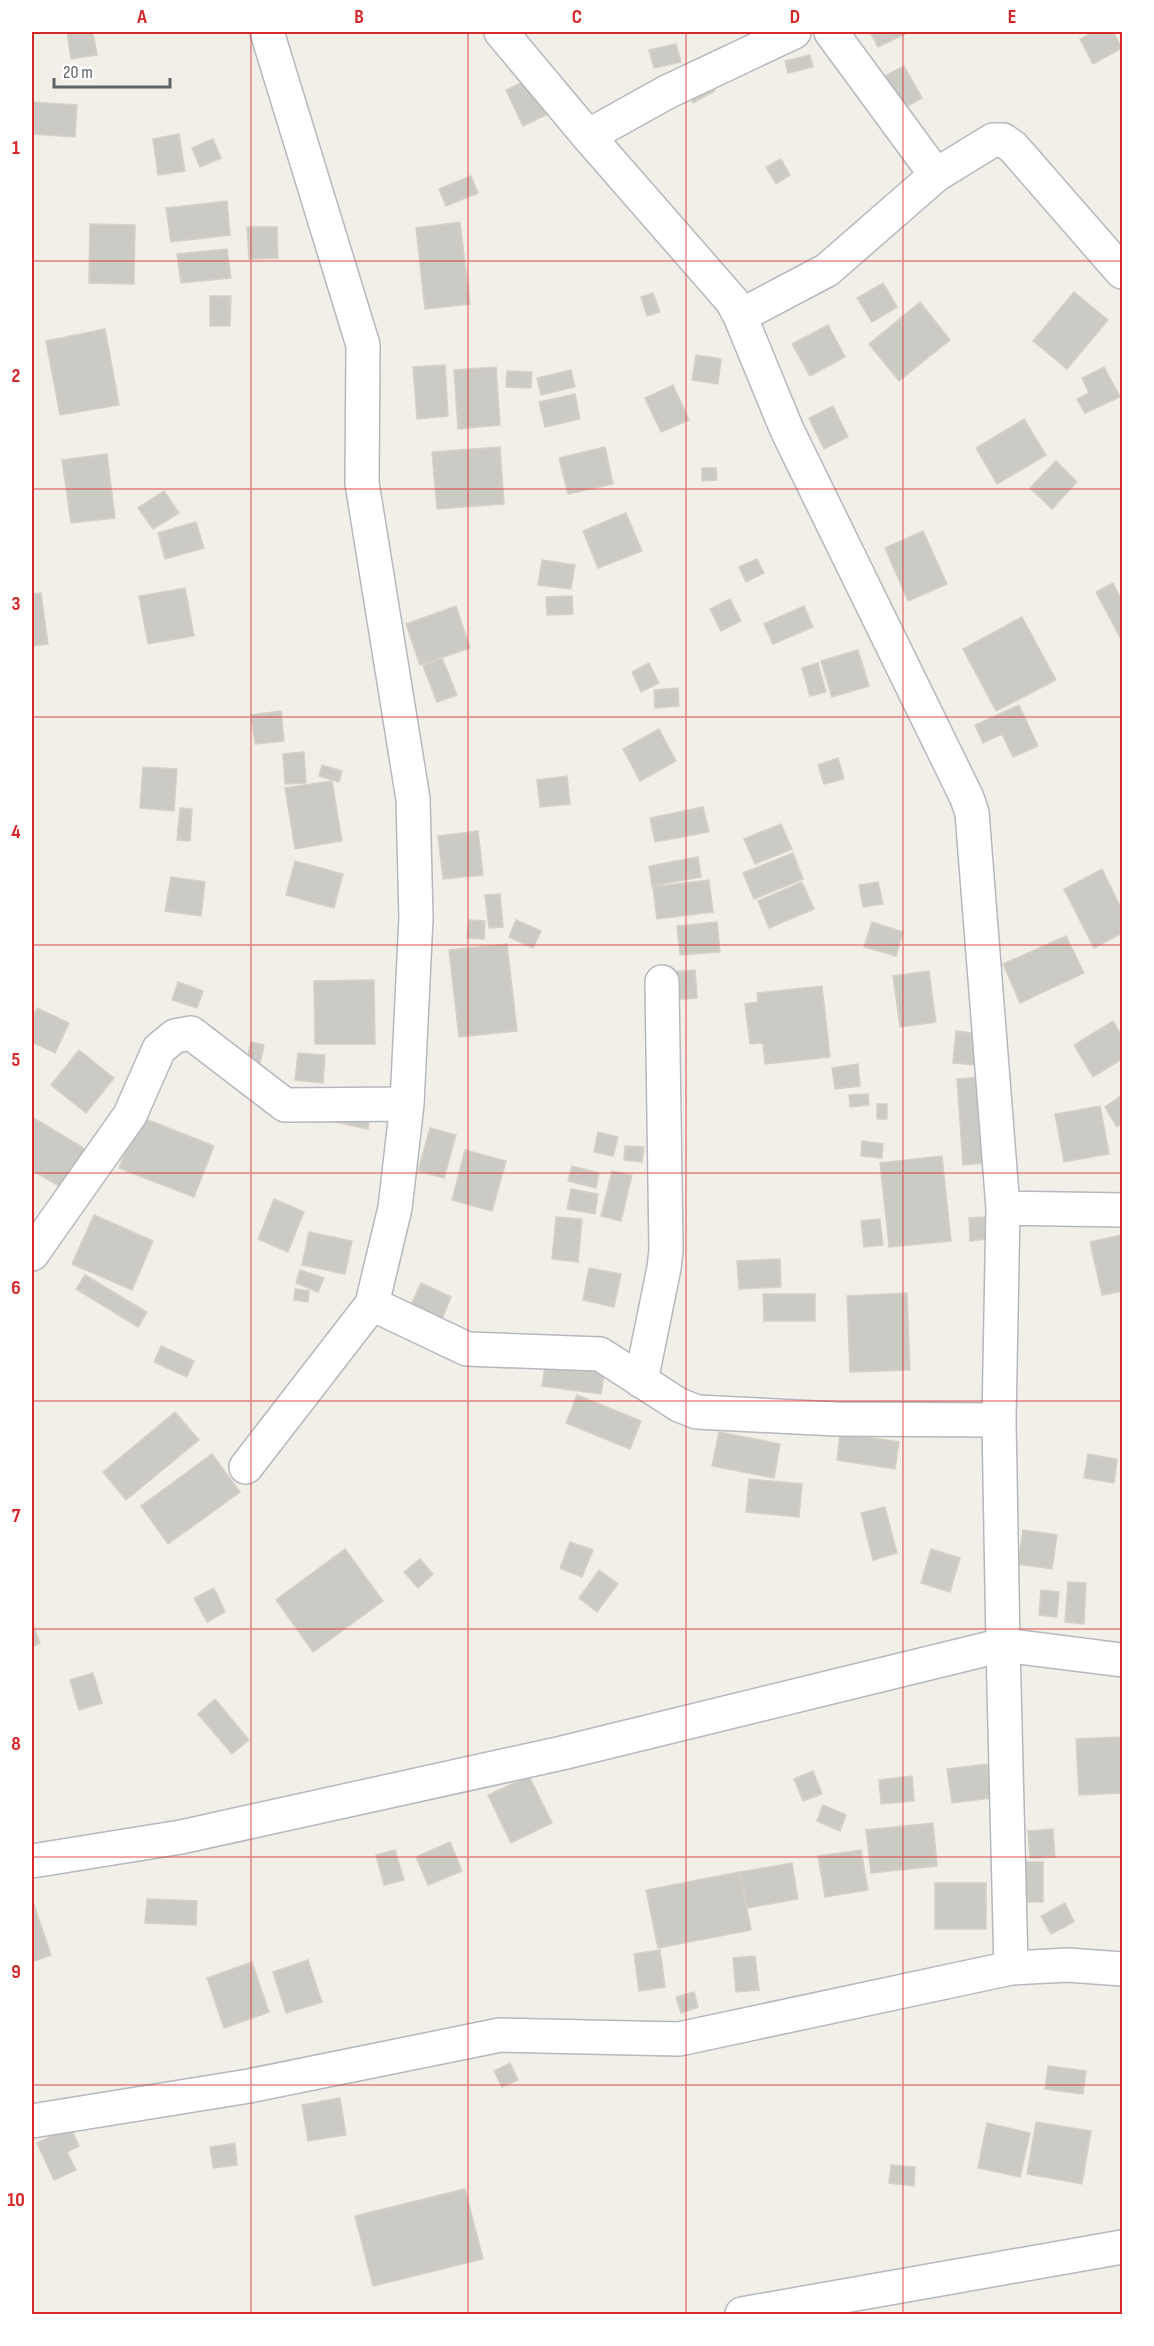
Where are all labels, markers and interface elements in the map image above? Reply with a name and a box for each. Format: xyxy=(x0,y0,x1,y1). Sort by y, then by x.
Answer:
text: A xyxy=(136,5,147,29)
text: B xyxy=(354,5,364,29)
text: C xyxy=(572,5,582,29)
text: D xyxy=(790,5,800,29)
text: E xyxy=(1008,5,1016,29)
scale bar xyxy=(54,51,170,89)
text: 20 m xyxy=(63,62,93,83)
text: 1 xyxy=(12,136,20,160)
text: 2 xyxy=(12,364,20,388)
text: 3 xyxy=(12,592,21,616)
text: 4 xyxy=(11,820,21,844)
text: 5 xyxy=(12,1048,21,1072)
text: 6 xyxy=(11,1276,21,1300)
text: 7 xyxy=(12,1504,21,1528)
text: 8 xyxy=(11,1732,21,1756)
text: 9 xyxy=(11,1960,21,1984)
text: 10 xyxy=(7,2188,25,2212)

